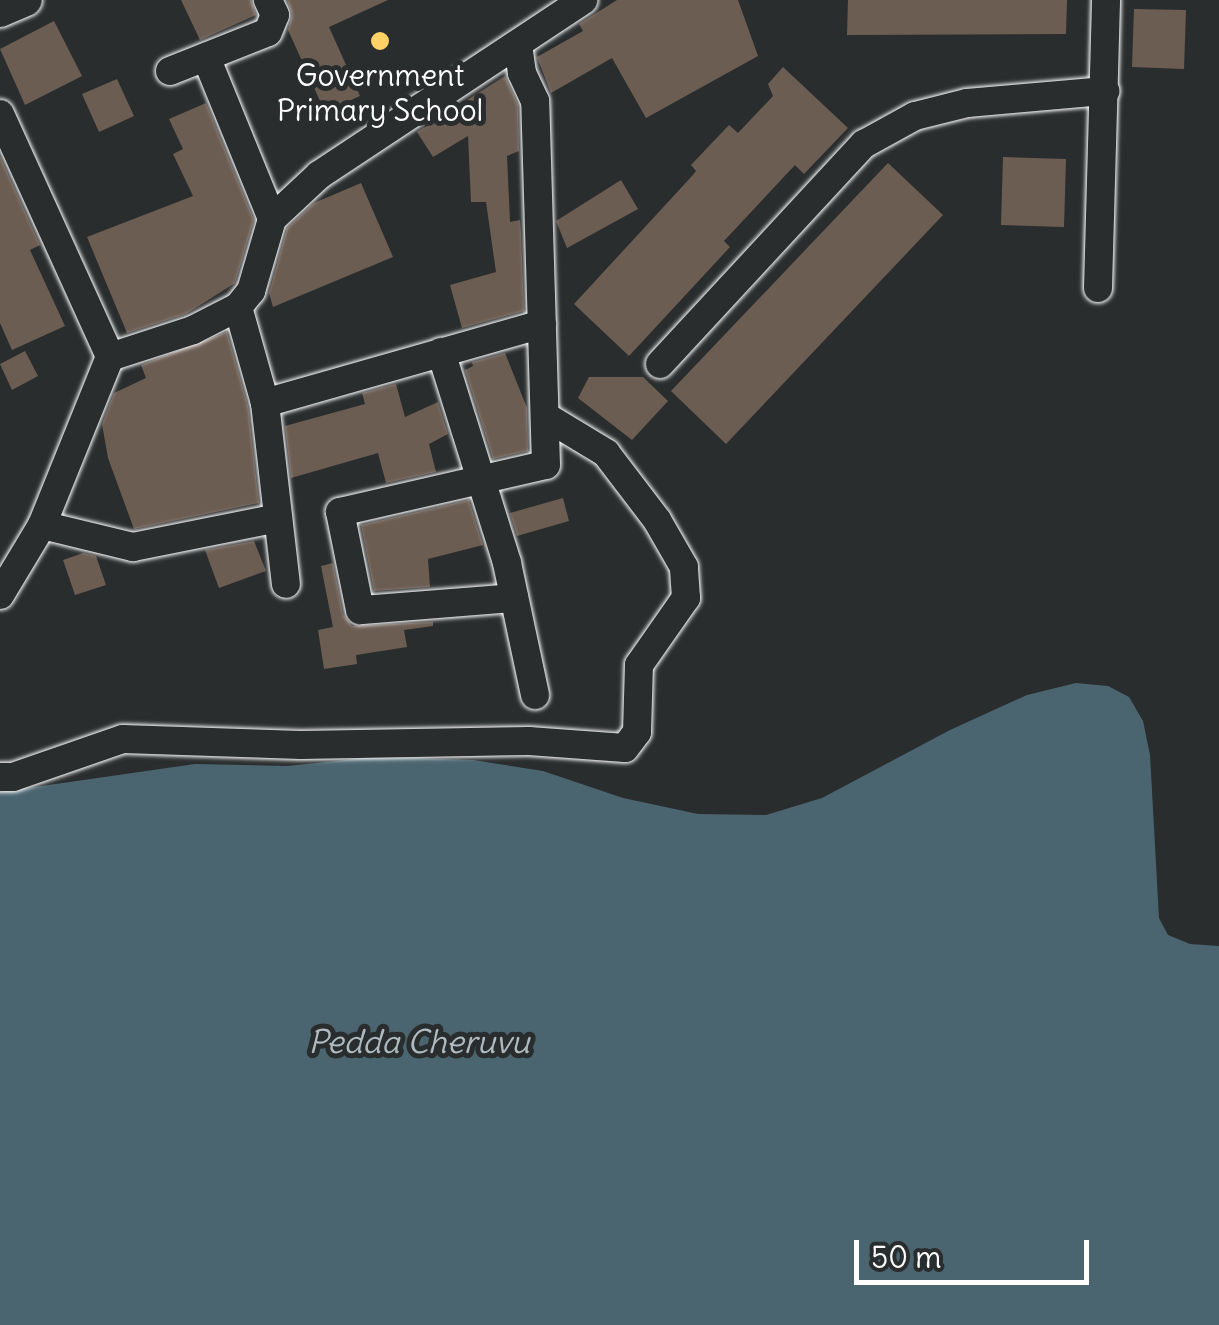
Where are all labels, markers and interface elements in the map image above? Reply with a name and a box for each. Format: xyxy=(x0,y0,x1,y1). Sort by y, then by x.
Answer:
marker: Government Primary School xyxy=(369,30,391,52)
place label: Government Primary School xyxy=(277,57,483,128)
water label: Pedda Cheruvu xyxy=(308,1023,530,1061)
scale bar xyxy=(859,1220,1094,1282)
text: 50 m xyxy=(871,1238,941,1276)

